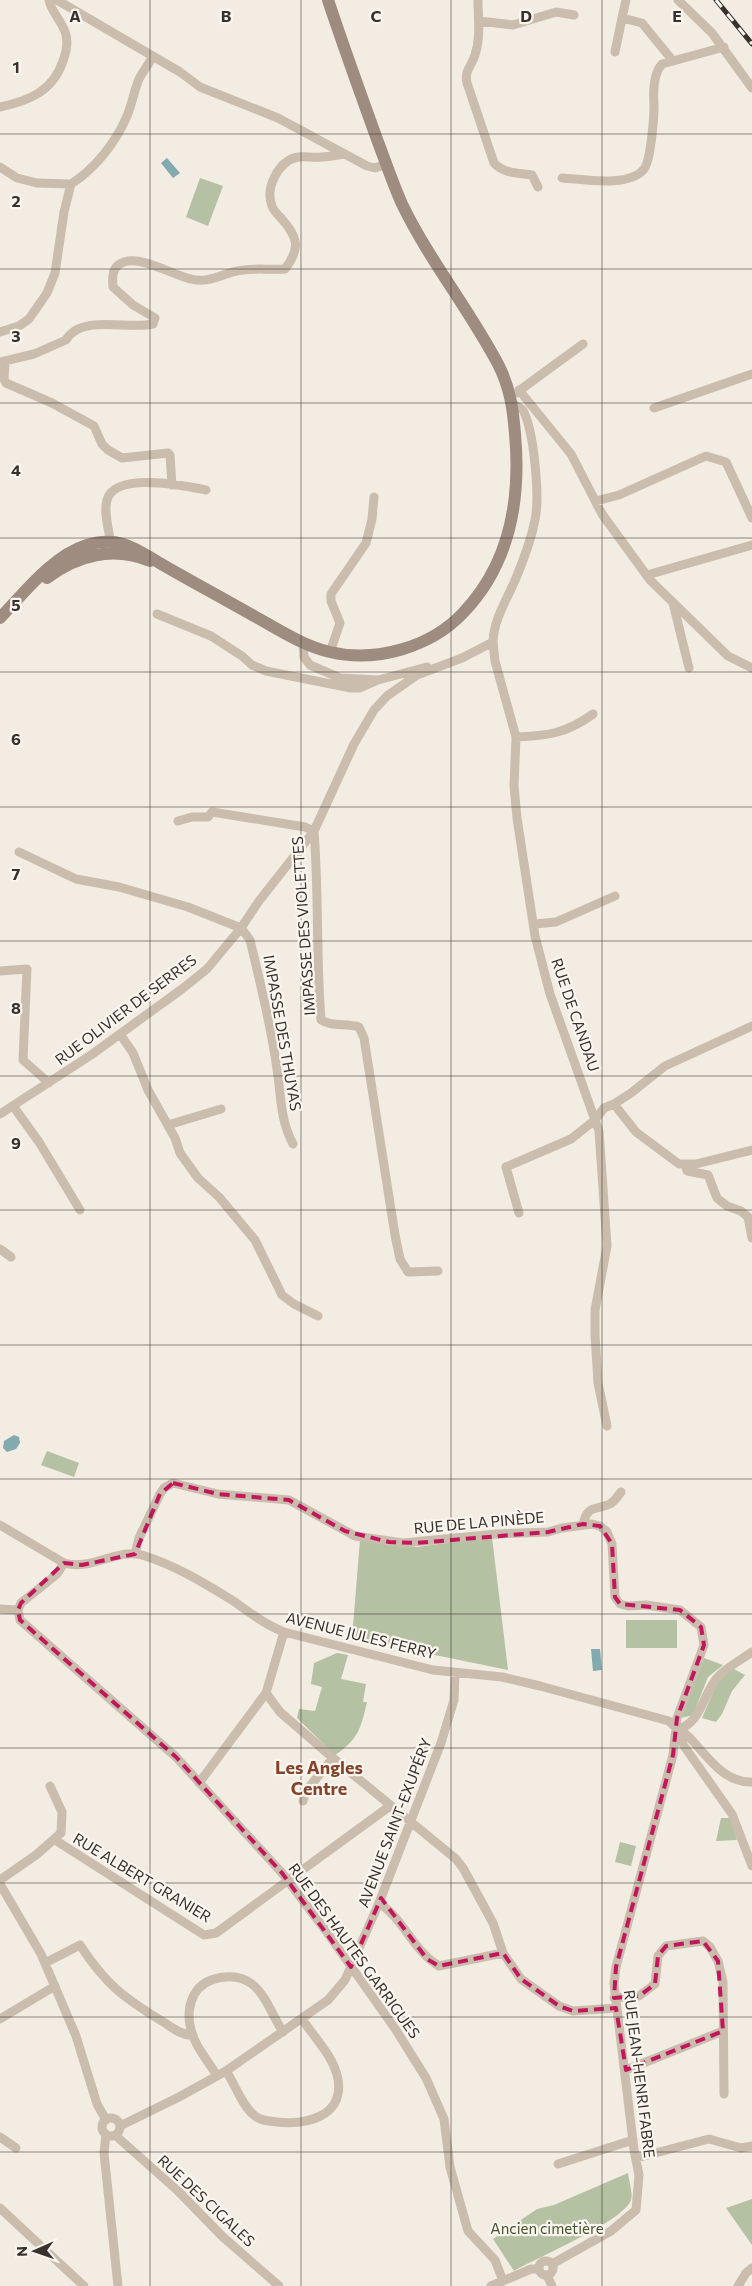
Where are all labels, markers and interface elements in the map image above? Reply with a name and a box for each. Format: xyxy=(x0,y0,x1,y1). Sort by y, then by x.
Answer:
text: A xyxy=(69,6,81,25)
text: B xyxy=(221,6,232,25)
text: C xyxy=(371,6,382,25)
text: D xyxy=(520,6,532,25)
text: E xyxy=(672,6,682,25)
text: 1 xyxy=(12,57,20,76)
text: 2 xyxy=(11,191,21,210)
text: 3 xyxy=(11,326,21,345)
text: 4 xyxy=(11,460,21,479)
text: 5 xyxy=(11,595,21,614)
text: 6 xyxy=(11,729,21,748)
street label: IMPASSE DES VIOLETTES xyxy=(288,836,318,1016)
text: 7 xyxy=(12,864,21,883)
street label: RUE OLIVIER DE SERRES xyxy=(51,950,200,1068)
street label: IMPASSE DES THUYAS xyxy=(260,953,306,1112)
street label: RUE DE CANDAU xyxy=(548,956,604,1074)
text: 8 xyxy=(11,998,21,1017)
text: 9 xyxy=(11,1133,21,1152)
street label: RUE DE LA PINÈDE xyxy=(413,1506,545,1537)
street label: AVENUE JULES FERRY xyxy=(284,1608,438,1662)
street label: AVENUE SAINT-EXUPÉRY xyxy=(352,1735,435,1910)
district label: Les Angles Centre xyxy=(275,1756,363,1799)
street label: RUE ALBERT GRANIER xyxy=(70,1829,215,1926)
street label: RUE DES HAUTES GARRIGUES xyxy=(285,1859,424,2041)
street label: RUE JEAN-HENRI FABRE xyxy=(621,1989,659,2159)
street label: RUE DES CIGALES xyxy=(154,2151,259,2250)
park label: Ancien cimetière xyxy=(490,2219,604,2237)
north arrow xyxy=(10,2226,60,2276)
text: N xyxy=(13,2246,30,2257)

